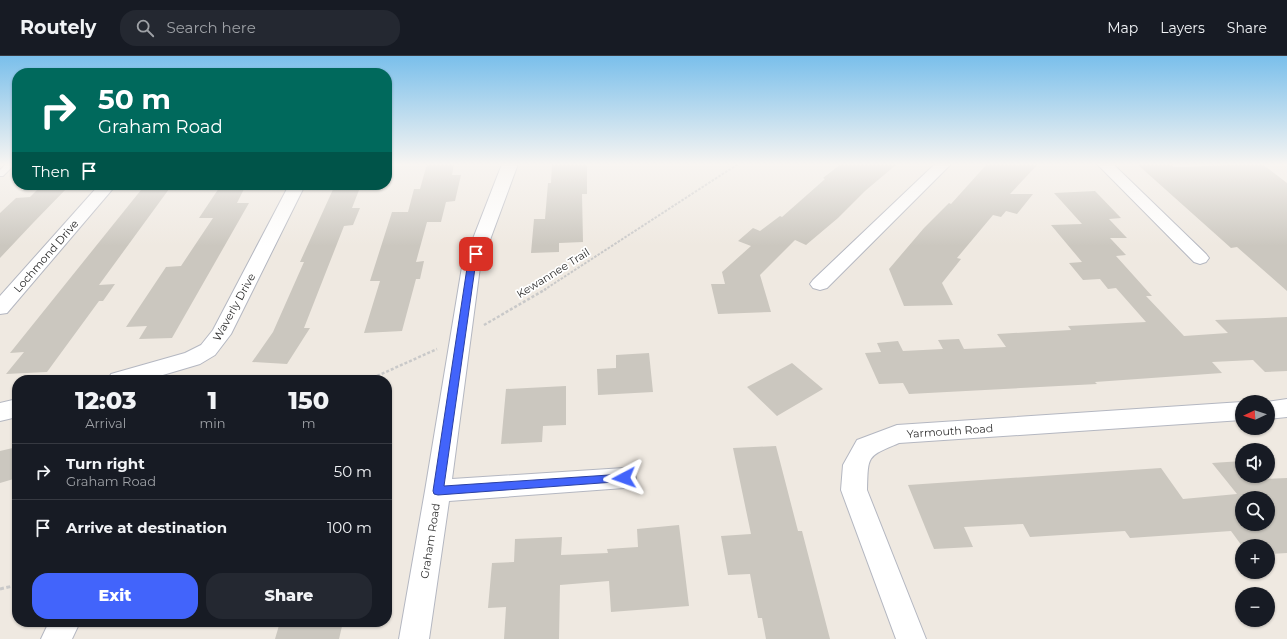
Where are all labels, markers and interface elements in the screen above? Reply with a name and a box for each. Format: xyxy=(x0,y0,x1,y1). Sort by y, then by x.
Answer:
search box xyxy=(120,10,400,46)
text: Routely xyxy=(20,16,96,39)
icon: search xyxy=(134,17,156,39)
text: Search here xyxy=(166,18,256,37)
text: Map xyxy=(1107,19,1138,37)
text: Layers xyxy=(1160,19,1205,37)
text: Share xyxy=(1227,19,1267,37)
text: 50 m xyxy=(98,82,171,116)
icon: right xyxy=(32,84,84,136)
text: Graham Road xyxy=(98,116,223,138)
icon: arrive xyxy=(78,160,100,182)
text: Then xyxy=(32,162,70,181)
street label: Lochmond Drive xyxy=(11,216,82,295)
pin xyxy=(459,237,493,271)
icon: arrive xyxy=(465,243,487,265)
street label: Kewannee Trail xyxy=(514,245,592,301)
street label: Waverly Drive xyxy=(210,270,259,343)
text: 12:03 xyxy=(75,386,136,415)
text: 1 xyxy=(208,386,217,415)
text: 150 xyxy=(288,386,329,415)
north arrow xyxy=(1235,395,1275,435)
map controls xyxy=(1235,395,1275,627)
text: Arrival xyxy=(85,415,126,431)
text: min xyxy=(199,415,225,431)
text: m xyxy=(302,415,316,431)
street label: Yarmouth Road xyxy=(906,421,994,441)
button: sound xyxy=(1235,443,1275,483)
text: Turn right xyxy=(66,454,145,473)
position arrow xyxy=(603,457,645,499)
icon: right xyxy=(32,461,54,483)
text: 50 m xyxy=(334,462,372,481)
text: Graham Road xyxy=(66,473,156,489)
button: search xyxy=(1235,491,1275,531)
street label: Graham Road xyxy=(417,502,443,580)
icon: arrive xyxy=(32,517,54,539)
text: Arrive at destination xyxy=(66,518,227,537)
text: 100 m xyxy=(327,518,372,537)
button: + xyxy=(1235,539,1275,579)
button: Exit xyxy=(32,573,198,619)
button: Share xyxy=(206,573,372,619)
button: − xyxy=(1235,587,1275,627)

